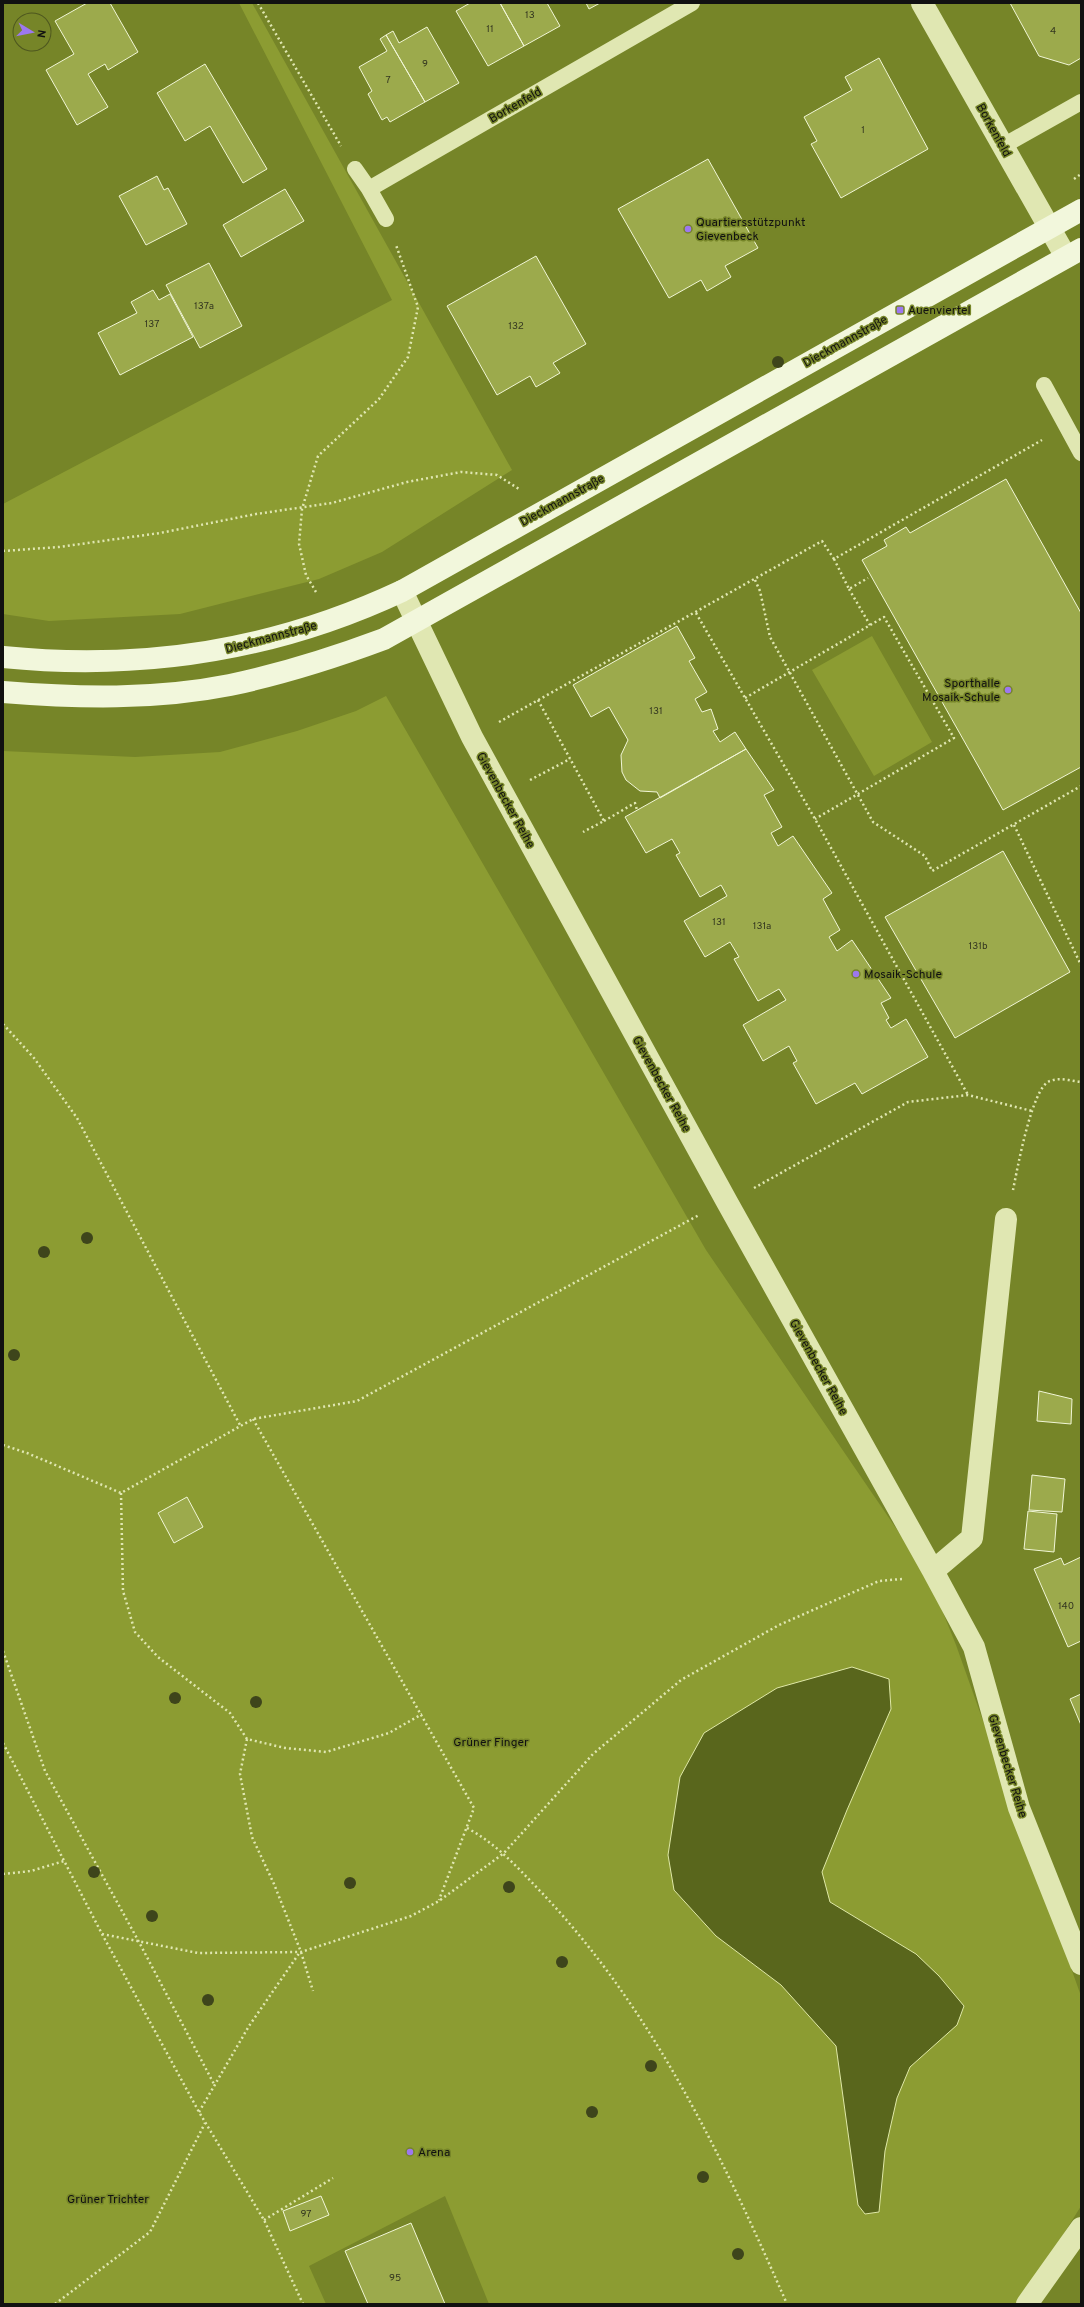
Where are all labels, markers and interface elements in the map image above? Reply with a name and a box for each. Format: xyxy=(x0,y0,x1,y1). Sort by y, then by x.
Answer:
house number: 13 xyxy=(525,9,535,22)
north arrow xyxy=(12,12,52,52)
house number: 11 xyxy=(486,23,494,36)
house number: 4 xyxy=(1050,25,1056,38)
text: N xyxy=(33,28,48,39)
house number: 9 xyxy=(422,58,428,71)
house number: 7 xyxy=(385,74,391,87)
street label: Borkenfeld xyxy=(486,84,545,127)
street label: Borkenfeld xyxy=(972,101,1014,160)
house number: 1 xyxy=(861,124,865,137)
place label: Quartiersstützpunkt Gievenbeck xyxy=(696,215,805,245)
marker: Quartiersstützpunkt Gievenbeck xyxy=(683,224,693,234)
house number: 137a xyxy=(194,300,214,313)
place label: Auenviertel xyxy=(908,303,971,319)
marker: Auenviertel xyxy=(895,305,905,315)
street label: Dieckmannstraße xyxy=(800,312,891,372)
house number: 137 xyxy=(145,318,159,331)
house number: 132 xyxy=(508,320,524,333)
street label: Dieckmannstraße xyxy=(517,471,608,531)
street label: Dieckmannstraße xyxy=(224,618,319,658)
place label: Sporthalle Mosaik-Schule xyxy=(922,676,1000,706)
marker: Sporthalle Mosaik-Schule xyxy=(1003,685,1013,695)
house number: 131 xyxy=(649,705,663,718)
street label: Gievenbecker Reihe xyxy=(472,750,538,851)
house number: 131 xyxy=(712,916,726,929)
house number: 131a xyxy=(753,920,771,933)
house number: 131b xyxy=(968,940,988,953)
place label: Mosaik-Schule xyxy=(864,967,942,983)
marker: Mosaik-Schule xyxy=(851,969,861,979)
street label: Gievenbecker Reihe xyxy=(628,1034,694,1135)
street label: Gievenbecker Reihe xyxy=(785,1317,851,1418)
house number: 140 xyxy=(1058,1600,1074,1613)
street label: Gievenbecker Reihe xyxy=(984,1713,1030,1820)
park label: Grüner Finger xyxy=(453,1735,529,1751)
place label: Arena xyxy=(418,2145,450,2161)
marker: Arena xyxy=(405,2147,415,2157)
park label: Grüner Trichter xyxy=(67,2192,149,2208)
house number: 97 xyxy=(301,2208,311,2221)
house number: 95 xyxy=(389,2272,401,2285)

